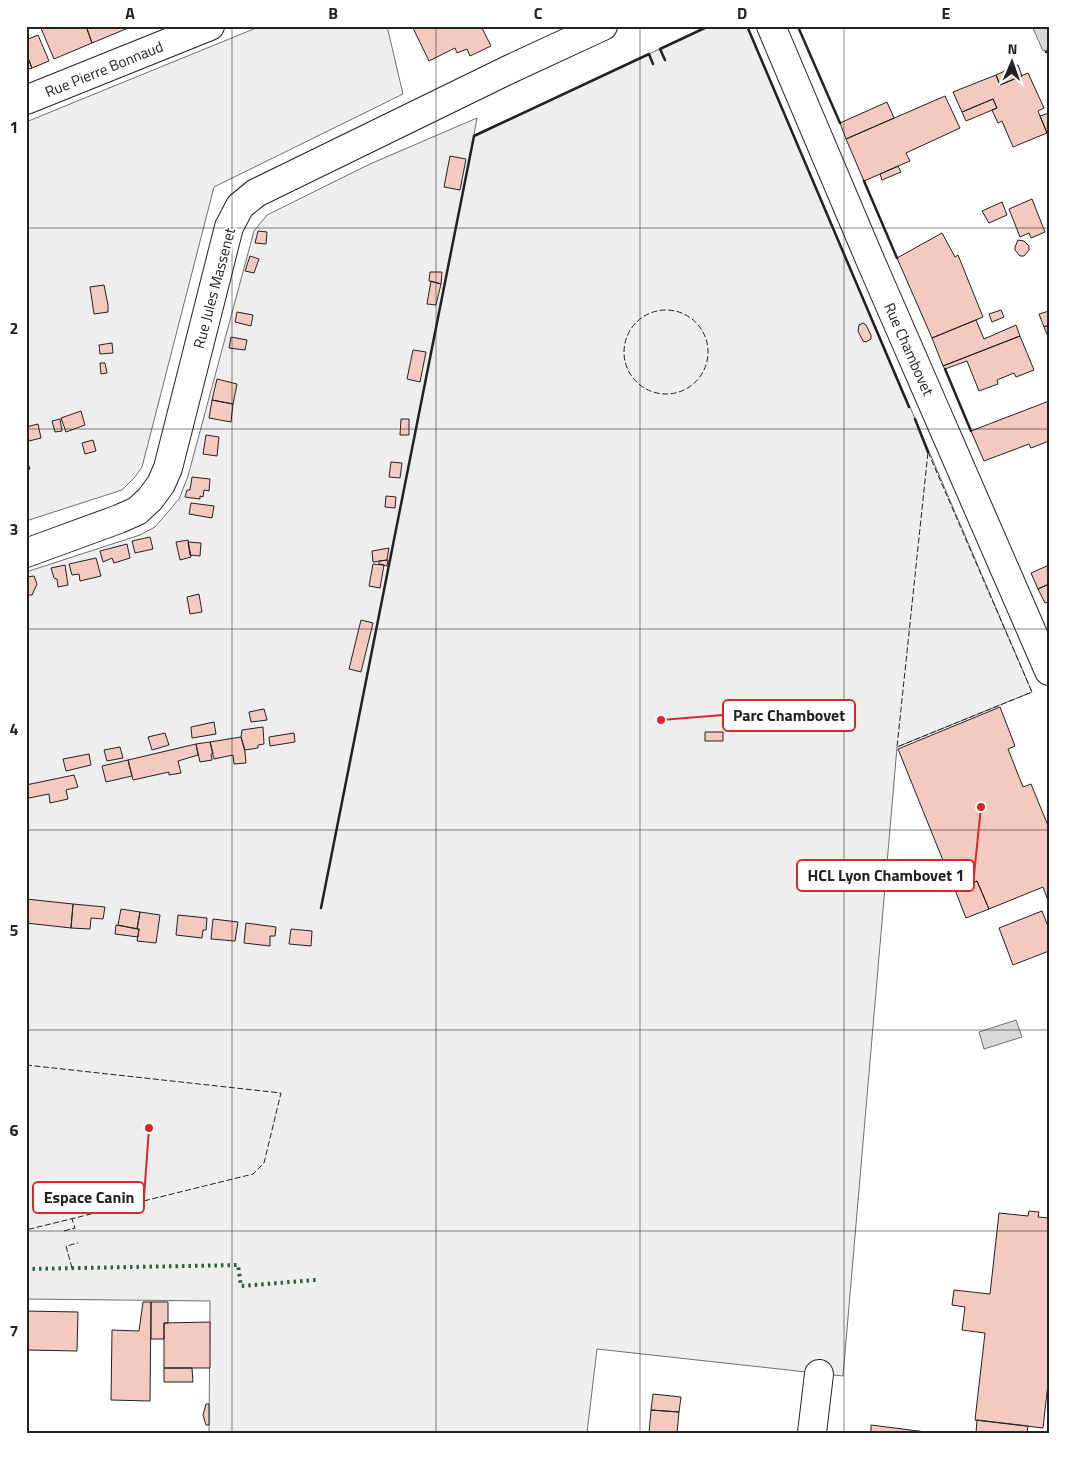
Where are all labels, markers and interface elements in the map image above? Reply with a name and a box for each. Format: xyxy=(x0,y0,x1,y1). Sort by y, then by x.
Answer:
text: A xyxy=(125,1,135,25)
text: B xyxy=(328,1,338,25)
text: C xyxy=(534,1,543,25)
text: D xyxy=(737,1,747,25)
text: E xyxy=(942,1,951,25)
street label: Rue Pierre Bonnaud xyxy=(41,35,167,103)
north arrow xyxy=(988,38,1038,88)
text: N xyxy=(1007,38,1018,59)
text: 1 xyxy=(10,115,18,139)
street label: Rue Jules Massenet xyxy=(187,224,241,351)
street label: Rue Chambovet xyxy=(878,299,940,400)
text: 2 xyxy=(10,316,18,340)
text: 3 xyxy=(10,517,18,541)
callout: Parc Chambovet xyxy=(723,700,855,731)
text: Parc Chambovet xyxy=(733,703,845,727)
text: 4 xyxy=(10,717,19,741)
callout: HCL Lyon Chambovet 1 xyxy=(797,860,974,891)
text: HCL Lyon Chambovet 1 xyxy=(808,863,964,887)
text: 5 xyxy=(10,918,19,942)
text: 6 xyxy=(10,1118,19,1142)
callout: Espace Canin xyxy=(33,1182,144,1213)
text: Espace Canin xyxy=(44,1185,134,1209)
text: 7 xyxy=(10,1319,18,1343)

